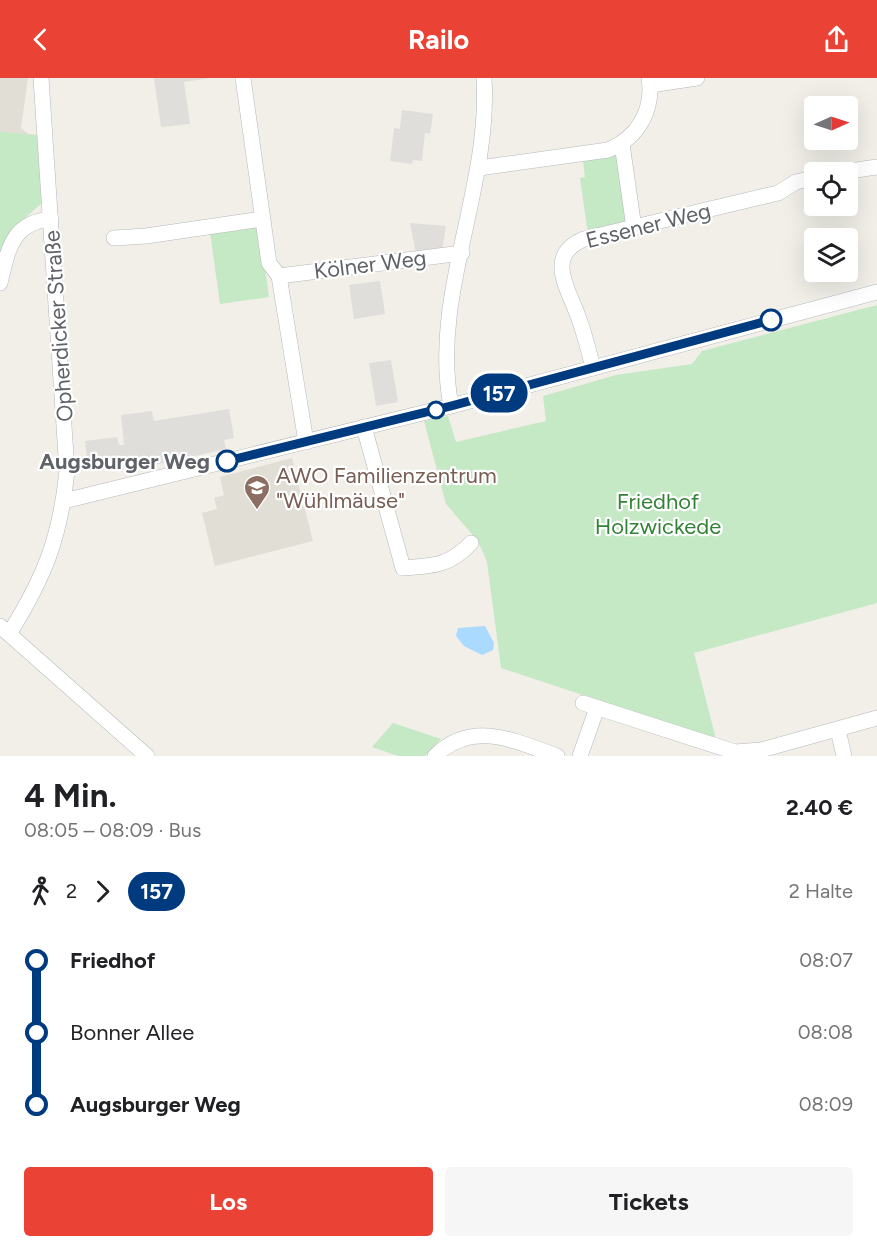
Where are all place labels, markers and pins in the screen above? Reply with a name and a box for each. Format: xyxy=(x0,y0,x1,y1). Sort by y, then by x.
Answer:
unlabelled marker xyxy=(760,309,782,331)
unlabelled marker xyxy=(427,401,445,419)
place label: Augsburger Weg xyxy=(39,448,210,475)
marker: Augsburger Weg xyxy=(216,450,238,472)
place label: AWO Familienzentrum "Wühlmäuse" xyxy=(276,462,497,514)
school or university icon: AWO Familienzentrum "Wühlmäuse" xyxy=(242,473,272,511)

